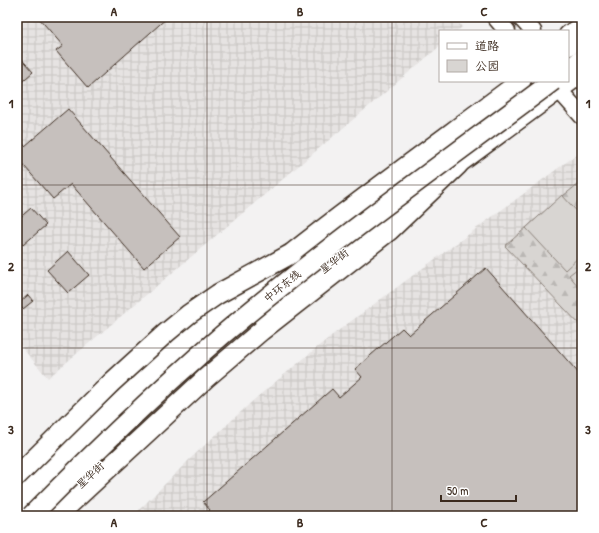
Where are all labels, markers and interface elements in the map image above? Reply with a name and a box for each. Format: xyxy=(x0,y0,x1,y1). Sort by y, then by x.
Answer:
text: A xyxy=(111,2,118,20)
text: B xyxy=(297,2,304,20)
text: C xyxy=(480,2,488,20)
legend xyxy=(439,30,569,82)
text: 道路 xyxy=(475,37,499,54)
text: 公园 xyxy=(475,57,499,74)
text: 1 xyxy=(9,94,14,112)
text: 1 xyxy=(586,94,591,112)
street label: 星华街 xyxy=(317,245,352,277)
text: 2 xyxy=(8,257,15,275)
text: 2 xyxy=(585,257,592,275)
street label: 中环东线 xyxy=(260,267,304,305)
text: 3 xyxy=(8,420,14,438)
text: 3 xyxy=(585,420,591,438)
street label: 星华街 xyxy=(73,458,108,491)
scale bar xyxy=(441,477,516,503)
text: 50 m xyxy=(447,482,468,499)
text: A xyxy=(111,513,118,531)
text: B xyxy=(297,513,304,531)
text: C xyxy=(480,513,488,531)

